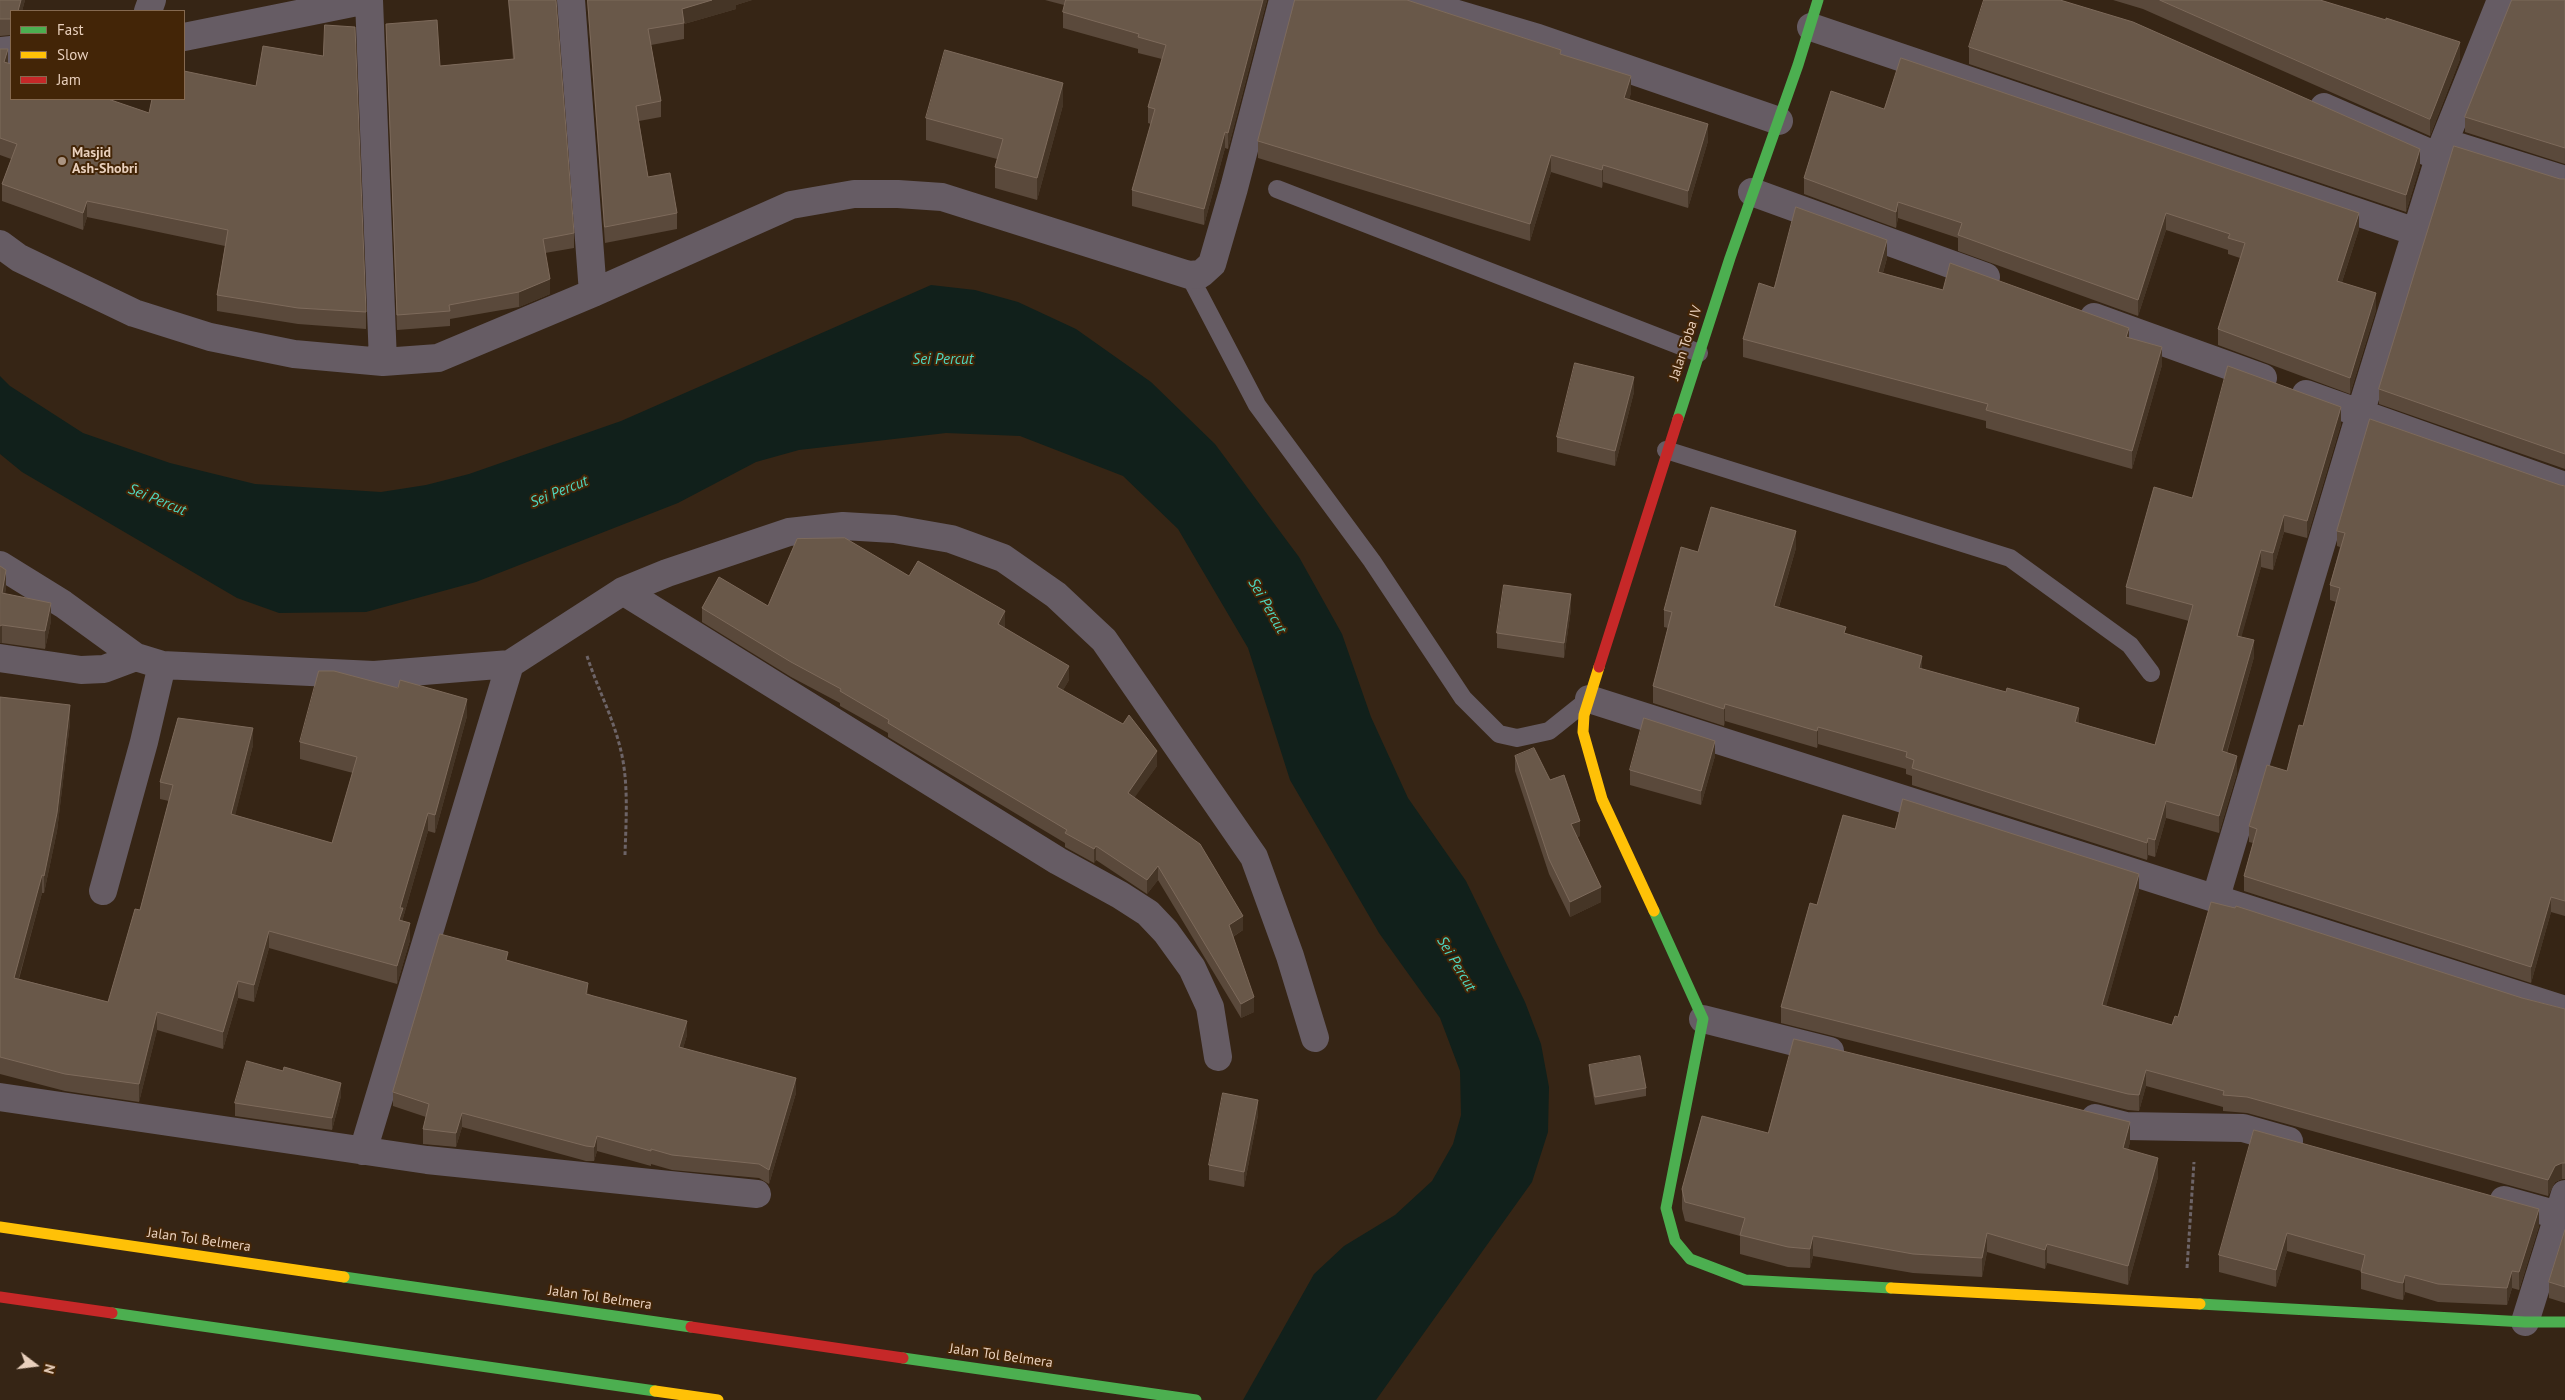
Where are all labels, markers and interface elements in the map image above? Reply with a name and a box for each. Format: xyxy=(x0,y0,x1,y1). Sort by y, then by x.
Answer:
legend xyxy=(10,10,185,100)
text: Fast xyxy=(57,20,84,39)
text: Slow xyxy=(57,45,88,64)
text: Jam xyxy=(57,70,81,89)
place label: Masjid Ash-Shobri xyxy=(72,145,138,178)
marker: Masjid Ash-Shobri xyxy=(56,155,68,167)
street label: Jalan Toba IV xyxy=(1666,304,1706,382)
water label: Sei Percut xyxy=(913,351,973,369)
water label: Sei Percut xyxy=(527,472,591,512)
water label: Sei Percut xyxy=(125,480,189,520)
water label: Sei Percut xyxy=(1244,575,1290,637)
water label: Sei Percut xyxy=(1433,933,1479,995)
street label: Jalan Tol Belmera xyxy=(146,1224,252,1256)
street label: Jalan Tol Belmera xyxy=(547,1282,653,1314)
north arrow xyxy=(10,1340,60,1390)
street label: Jalan Tol Belmera xyxy=(948,1340,1054,1372)
text: N xyxy=(40,1362,59,1376)

